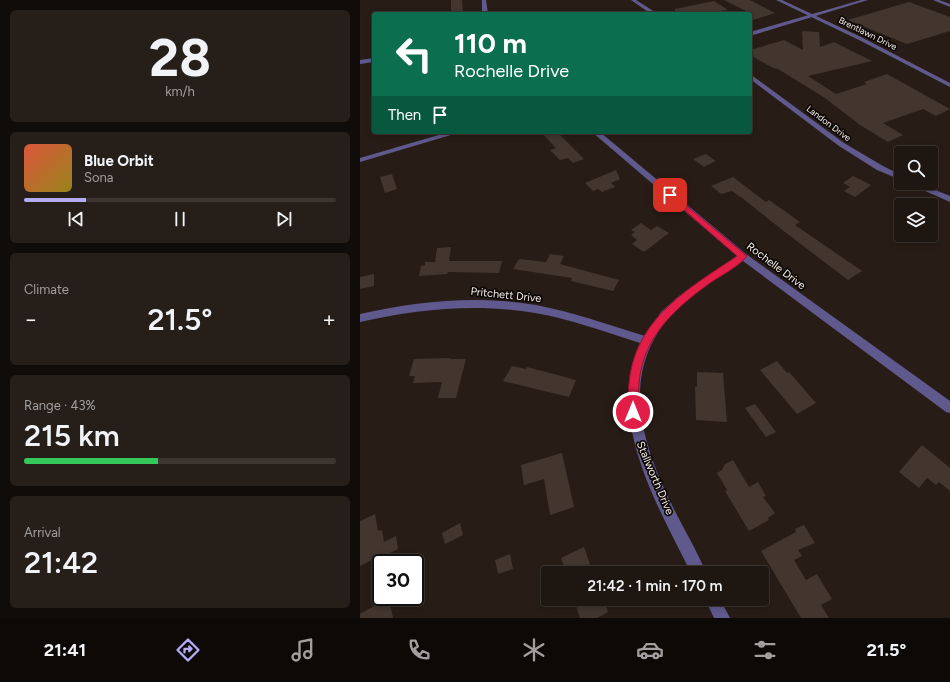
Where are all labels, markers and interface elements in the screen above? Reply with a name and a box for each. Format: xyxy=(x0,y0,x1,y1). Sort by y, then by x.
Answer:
street label: Brentlawn Drive xyxy=(837,14,899,52)
text: 110 m xyxy=(454,26,527,60)
text: 28 xyxy=(149,27,211,89)
icon: left xyxy=(388,28,440,80)
text: Rochelle Drive xyxy=(454,60,569,82)
text: km/h xyxy=(165,84,195,99)
street label: Landon Drive xyxy=(805,103,853,143)
icon: arrive xyxy=(429,104,451,126)
text: Then xyxy=(388,106,421,124)
map controls xyxy=(894,146,938,242)
button: search xyxy=(894,146,938,190)
text: Blue Orbit xyxy=(84,152,154,170)
text: Sona xyxy=(84,170,113,185)
pin xyxy=(653,178,687,212)
icon: arrive xyxy=(659,184,681,206)
button: layers xyxy=(894,198,938,242)
icon: previous xyxy=(65,208,87,230)
icon: pause xyxy=(169,208,191,230)
icon: next xyxy=(273,208,295,230)
street label: Rochelle Drive xyxy=(744,240,808,292)
text: Climate xyxy=(24,282,69,297)
street label: Pritchett Drive xyxy=(470,285,542,305)
text: 21.5° xyxy=(147,301,213,338)
text: − xyxy=(24,306,38,333)
text: + xyxy=(322,306,336,333)
position arrow xyxy=(612,391,654,433)
text: Range · 43% xyxy=(24,398,96,413)
text: 215 km xyxy=(24,417,120,454)
street label: Stallworth Drive xyxy=(634,439,676,517)
text: Arrival xyxy=(24,525,61,540)
text: 21:42 xyxy=(24,544,98,581)
speed limit sign: 30 xyxy=(372,554,424,606)
text: 21:42 · 1 min · 170 m xyxy=(587,577,723,595)
icon: directions xyxy=(174,636,202,664)
icon: music xyxy=(289,636,317,664)
icon: phone xyxy=(405,636,433,664)
icon: climate xyxy=(520,636,548,664)
icon: car xyxy=(636,636,664,664)
icon: filters xyxy=(751,636,779,664)
text: 21:41 xyxy=(44,639,86,661)
text: 21.5° xyxy=(866,639,906,661)

